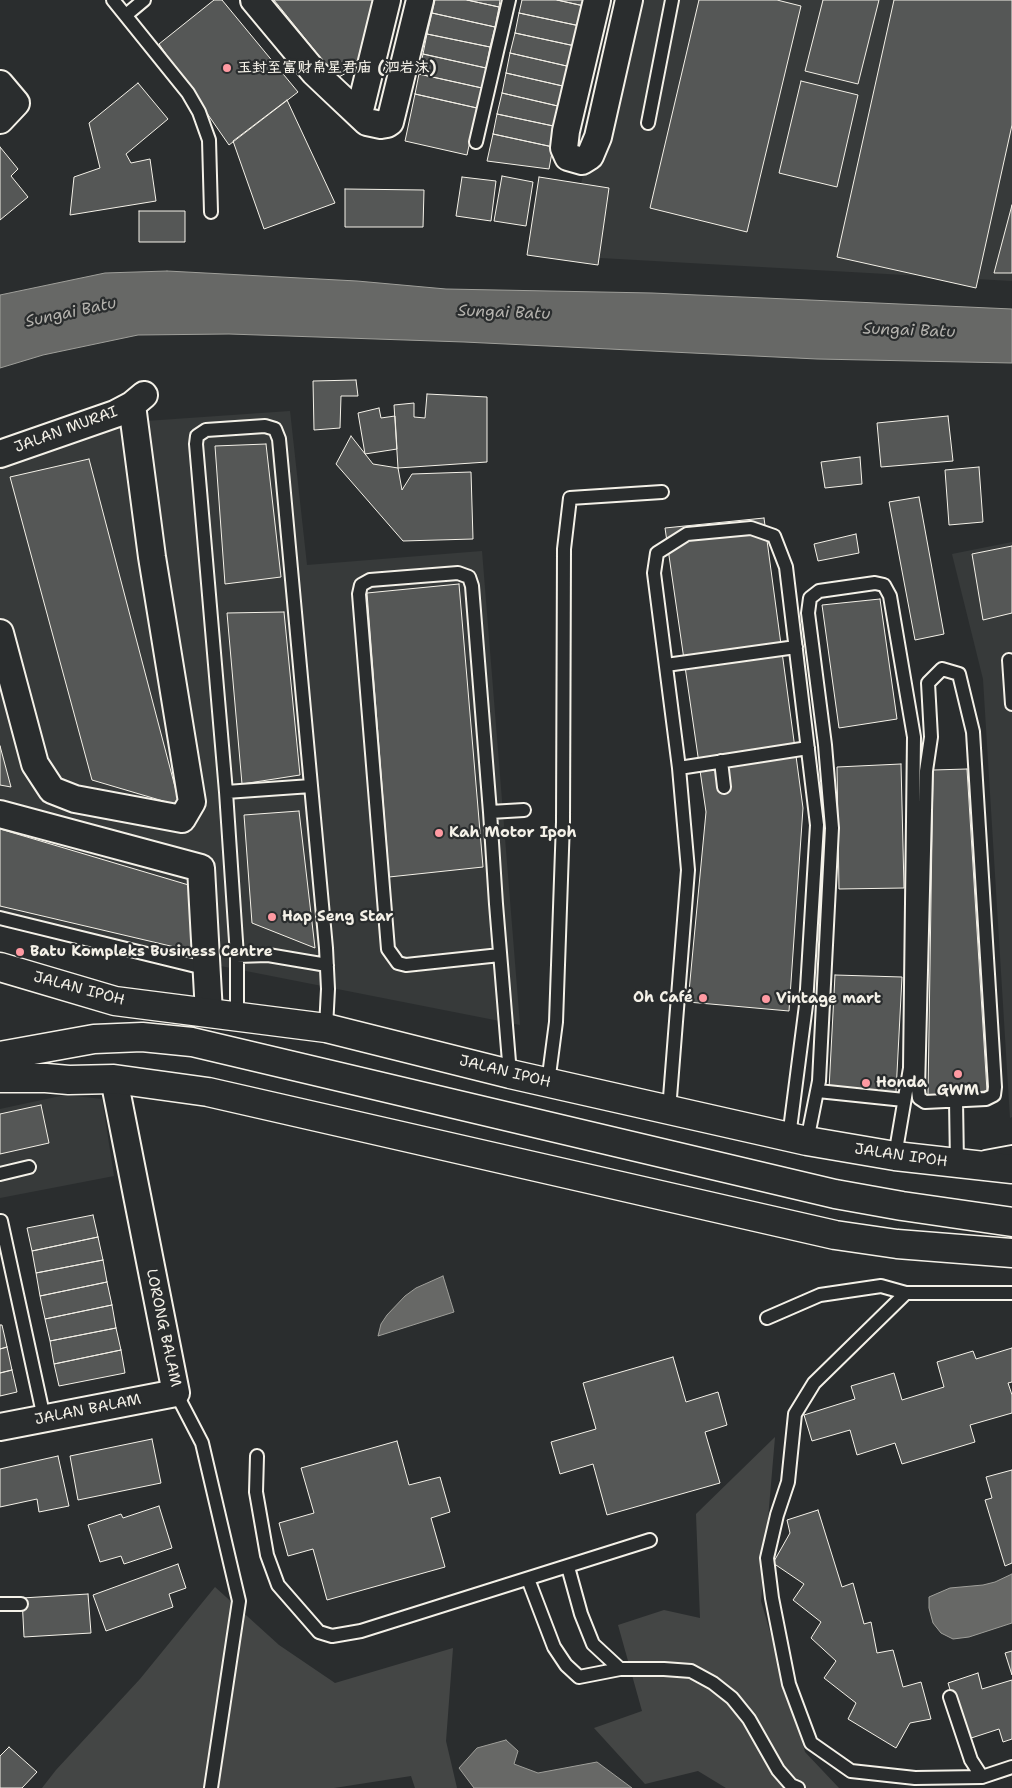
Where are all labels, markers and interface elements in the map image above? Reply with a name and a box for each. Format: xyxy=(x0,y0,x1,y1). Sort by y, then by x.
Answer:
place label: 玉封至富财帛星君庙 (泗岩沫) xyxy=(237,59,436,77)
marker: 玉封至富财帛星君庙 (泗岩沫) xyxy=(221,62,233,74)
water label: Sungai Batu xyxy=(24,294,118,332)
water label: Sungai Batu xyxy=(457,302,551,324)
water label: Sungai Batu xyxy=(862,320,956,342)
street label: JALAN MURAI xyxy=(12,403,120,457)
place label: Kah Motor Ipoh xyxy=(449,824,577,842)
marker: Kah Motor Ipoh xyxy=(433,827,445,839)
place label: Hap Seng Star xyxy=(282,908,393,926)
marker: Hap Seng Star xyxy=(266,911,278,923)
place label: Batu Kompleks Business Centre xyxy=(30,943,273,961)
marker: Batu Kompleks Business Centre xyxy=(14,946,26,958)
street label: JALAN IPOH xyxy=(31,968,127,1010)
place label: Oh Café xyxy=(633,989,693,1007)
place label: Vintage mart xyxy=(776,990,881,1008)
marker: Oh Café xyxy=(697,992,709,1004)
marker: Vintage mart xyxy=(760,993,772,1005)
street label: JALAN IPOH xyxy=(457,1052,553,1092)
marker: GWM xyxy=(952,1068,964,1080)
place label: Honda xyxy=(876,1074,927,1092)
marker: Honda xyxy=(860,1077,872,1089)
place label: GWM xyxy=(937,1082,979,1100)
street label: JALAN IPOH xyxy=(853,1141,949,1171)
street label: LORONG BALAM xyxy=(142,1267,184,1389)
street label: JALAN BALAM xyxy=(33,1391,143,1429)

